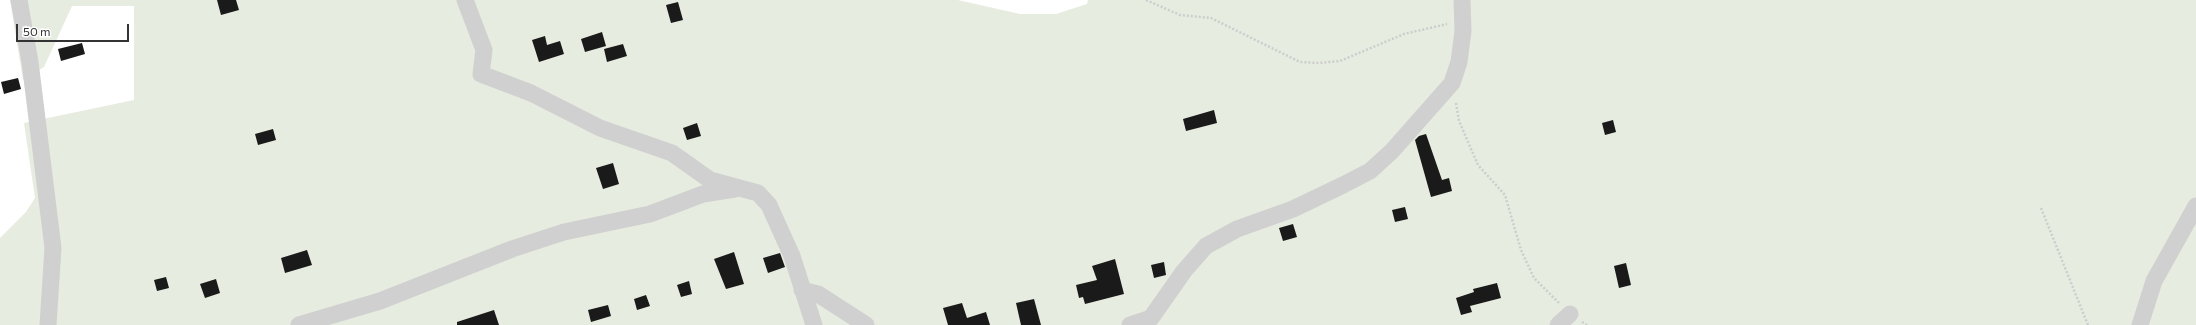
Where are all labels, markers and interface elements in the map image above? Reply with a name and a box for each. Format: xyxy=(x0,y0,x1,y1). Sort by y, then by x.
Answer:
scale bar xyxy=(18,16,131,42)
text: 50 m xyxy=(23,24,51,38)

